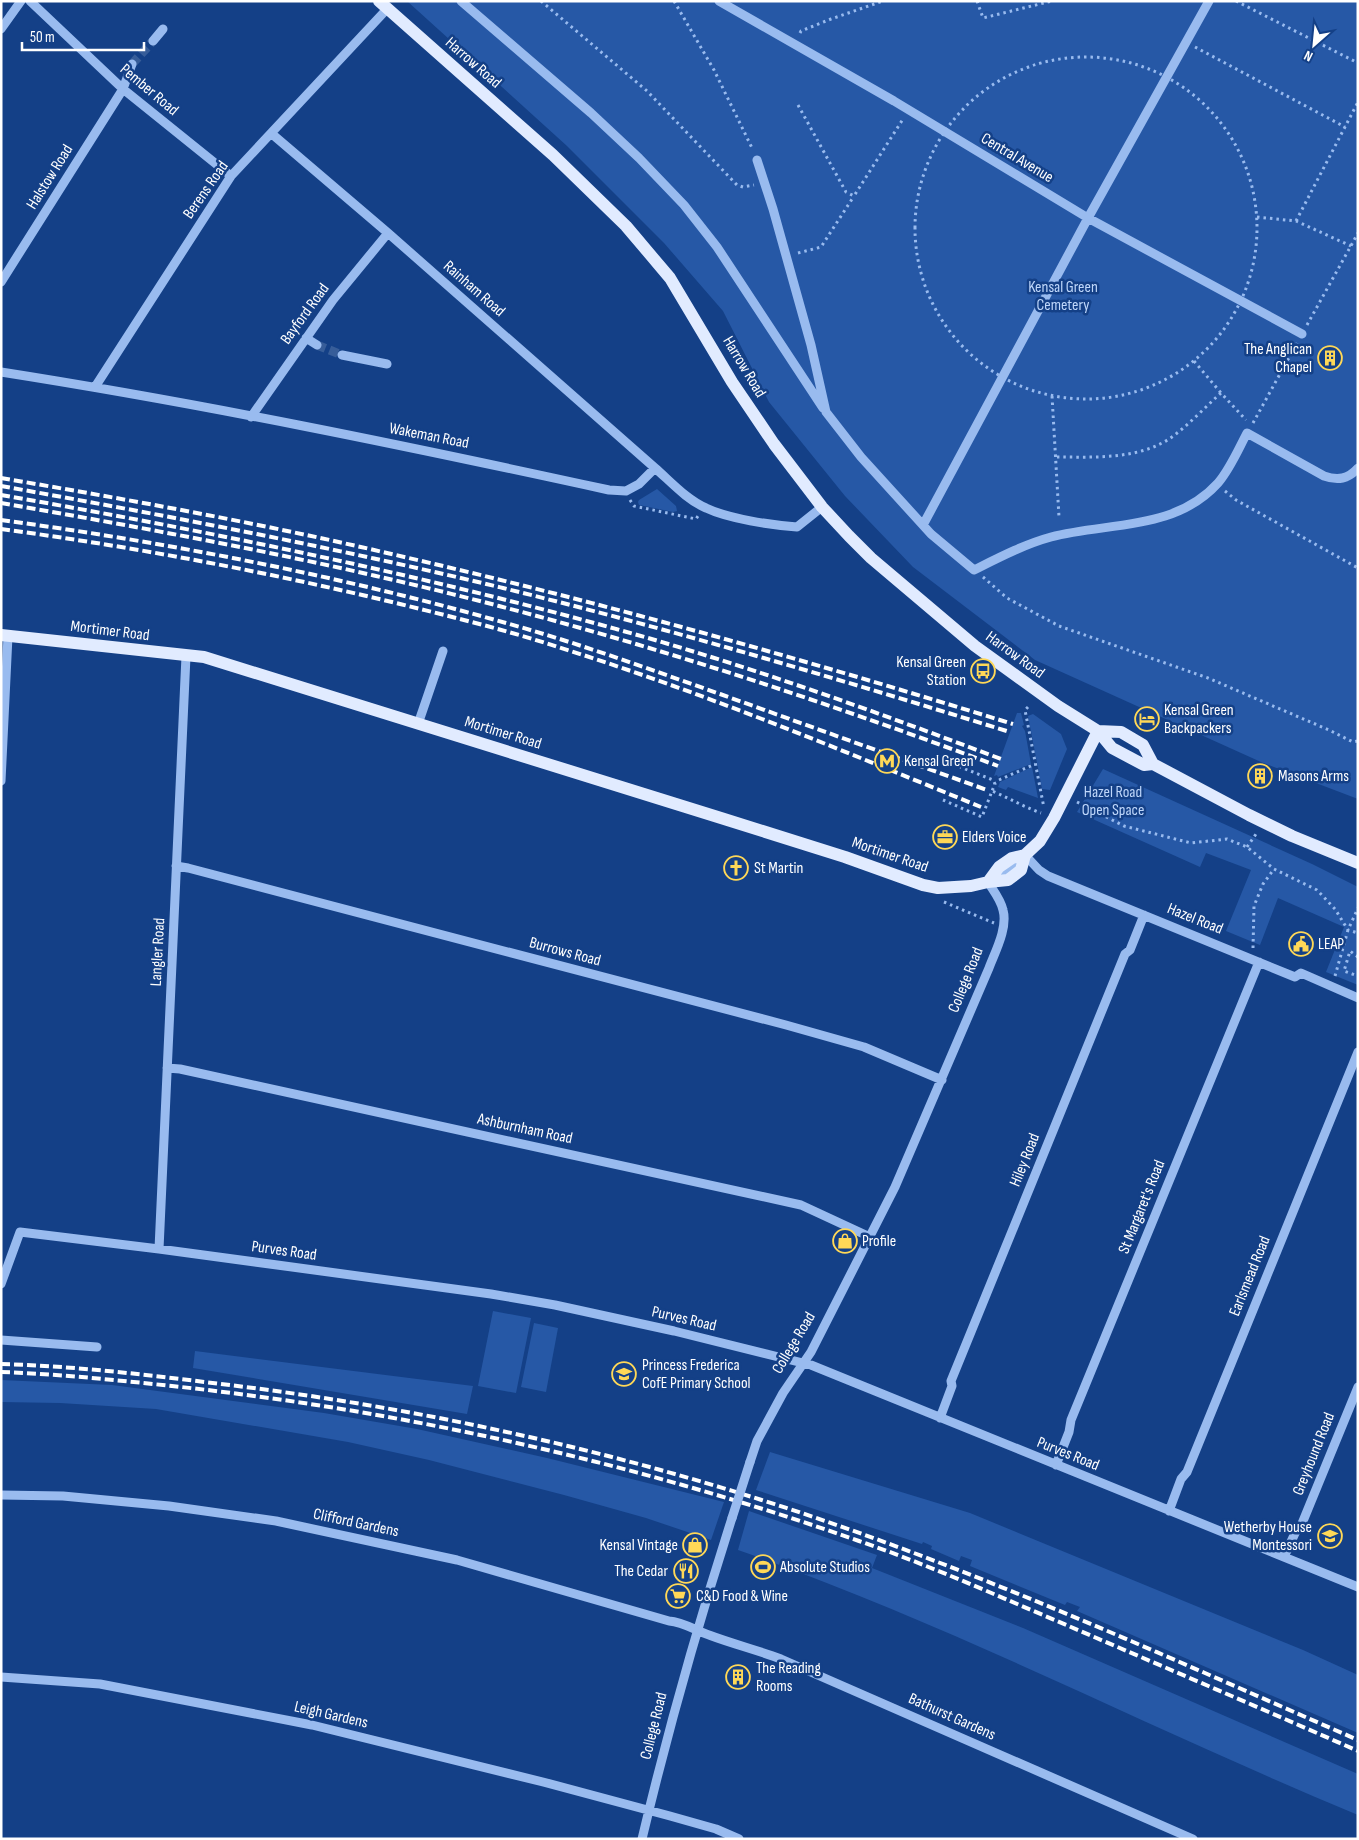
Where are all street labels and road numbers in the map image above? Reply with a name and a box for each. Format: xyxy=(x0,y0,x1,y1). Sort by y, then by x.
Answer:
street label: Harrow Road xyxy=(441,34,505,92)
street label: Pember Road xyxy=(116,60,182,120)
street label: Central Avenue xyxy=(977,129,1057,187)
street label: Halstow Road xyxy=(23,141,77,213)
street label: Berens Road xyxy=(179,157,233,223)
street label: Rainham Road xyxy=(439,257,509,321)
street label: Bayford Road xyxy=(277,280,333,348)
street label: Harrow Road xyxy=(718,333,770,401)
street label: Wakeman Road xyxy=(387,419,471,453)
street label: Mortimer Road xyxy=(69,617,151,645)
street label: Harrow Road xyxy=(982,627,1048,683)
street label: Mortimer Road xyxy=(462,712,544,754)
street label: Mortimer Road xyxy=(849,833,931,877)
street label: Hazel Road xyxy=(1164,899,1226,939)
street label: Langler Road xyxy=(147,917,169,987)
street label: Burrows Road xyxy=(527,933,603,971)
street label: College Road xyxy=(944,945,988,1015)
street label: Ashburnham Road xyxy=(475,1109,574,1148)
street label: Hiley Road xyxy=(1006,1131,1044,1189)
street label: St Margaret's Road xyxy=(1115,1157,1169,1257)
street label: Earlsmead Road xyxy=(1225,1233,1275,1319)
street label: Purves Road xyxy=(250,1237,318,1265)
street label: Purves Road xyxy=(650,1302,718,1336)
street label: College Road xyxy=(768,1309,820,1377)
street label: Greyhound Road xyxy=(1289,1410,1339,1498)
street label: Purves Road xyxy=(1034,1433,1102,1475)
street label: Clifford Gardens xyxy=(311,1505,401,1541)
street label: Bathurst Gardens xyxy=(905,1689,999,1745)
street label: College Road xyxy=(636,1690,672,1762)
street label: Leigh Gardens xyxy=(292,1697,370,1733)

